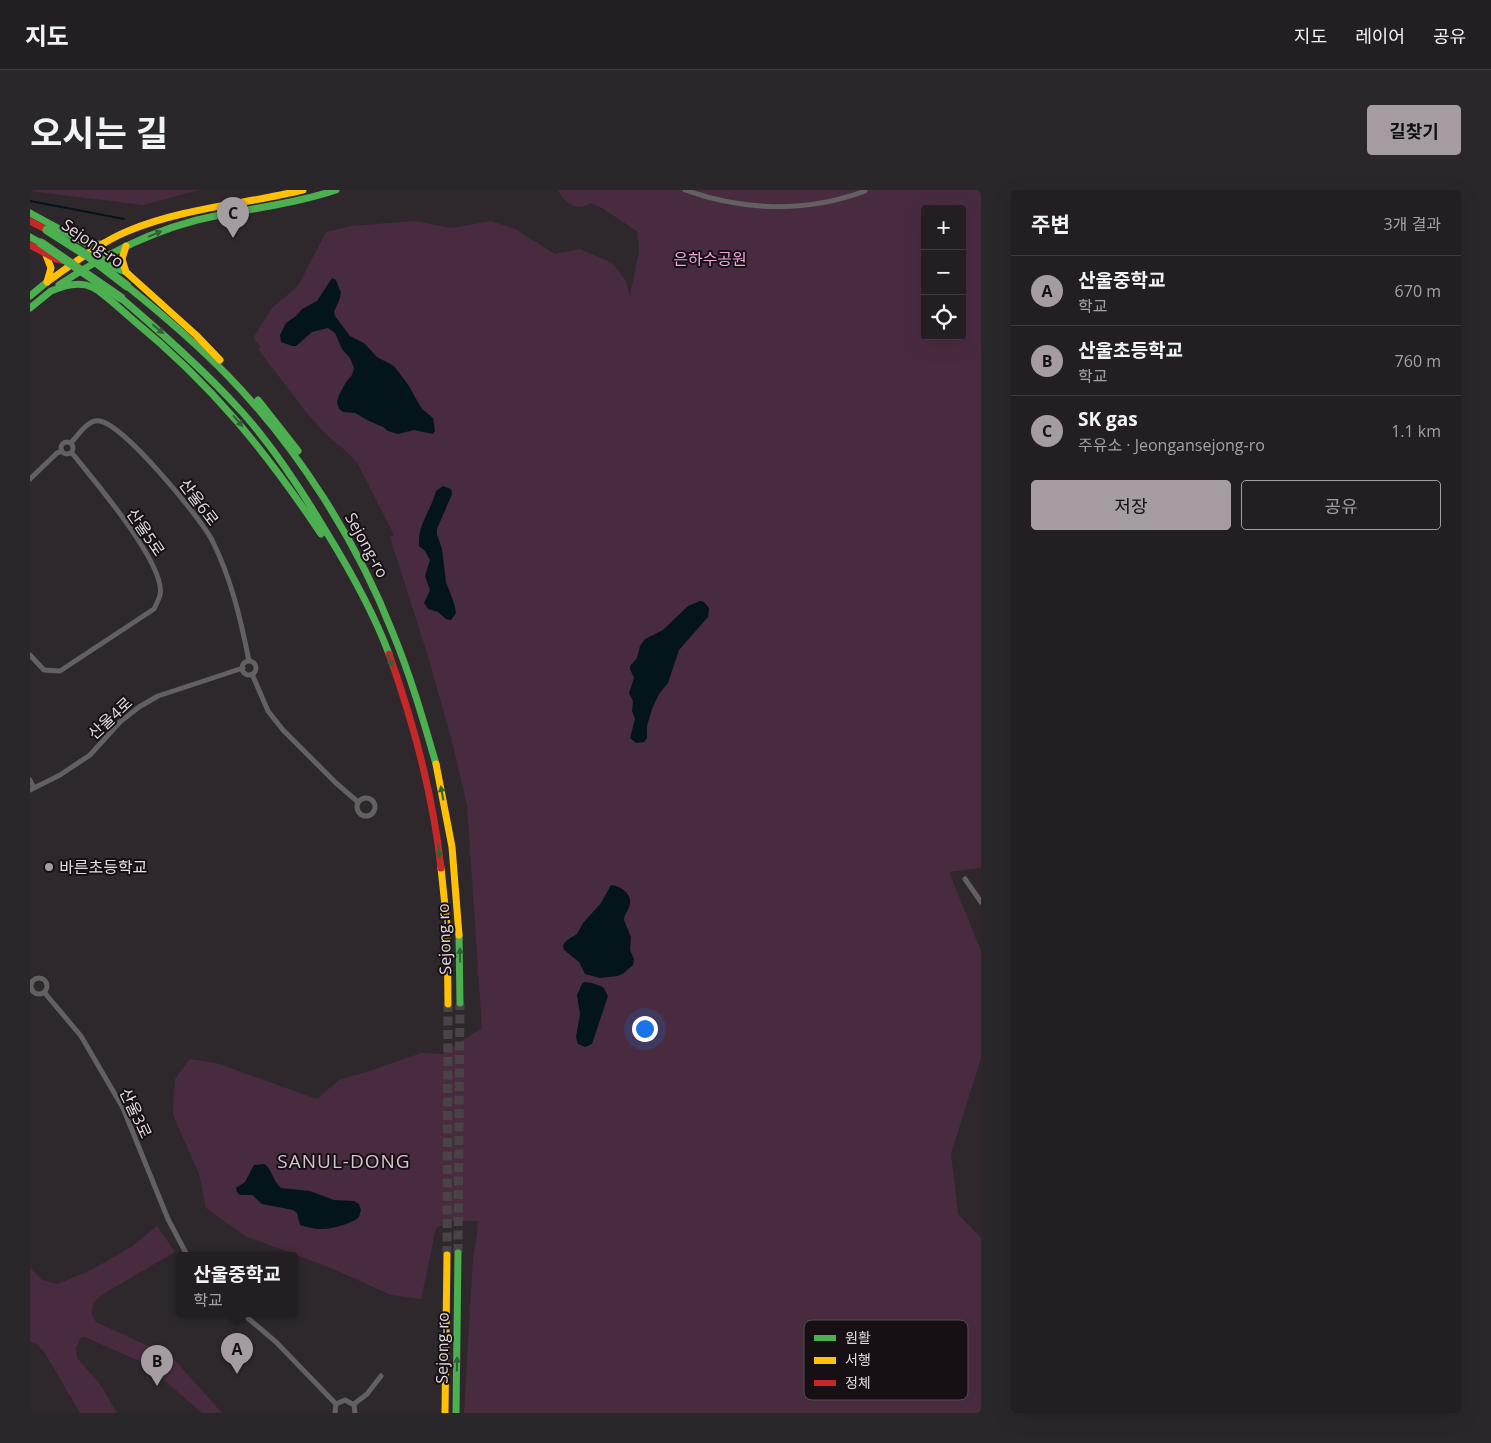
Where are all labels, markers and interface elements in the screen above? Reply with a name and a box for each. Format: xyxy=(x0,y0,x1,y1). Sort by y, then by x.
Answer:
text: 지도 xyxy=(25,19,69,52)
text: 지도 xyxy=(1294,24,1327,48)
text: 레이어 xyxy=(1355,24,1405,48)
text: 공유 xyxy=(1433,24,1466,48)
button: 길찾기 xyxy=(1367,105,1461,155)
text: 오시는 길 xyxy=(30,109,168,156)
pin: C xyxy=(217,197,249,238)
map controls xyxy=(921,205,966,340)
button: + xyxy=(921,205,966,250)
text: 주변 xyxy=(1031,210,1070,238)
text: 3개 결과 xyxy=(1384,213,1441,235)
street label: Sejong-ro xyxy=(58,214,128,272)
one-way arrow xyxy=(147,230,162,238)
park label: 은하수공원 xyxy=(673,248,747,270)
button: − xyxy=(921,250,966,295)
text: 산울중학교 xyxy=(1078,267,1165,293)
text: A xyxy=(1041,280,1053,302)
text: 670 m xyxy=(1395,280,1441,302)
button: locate xyxy=(921,295,966,340)
text: 학교 xyxy=(1078,295,1107,317)
one-way arrow xyxy=(152,324,165,335)
text: 산울초등학교 xyxy=(1078,337,1183,363)
text: B xyxy=(1042,350,1052,372)
text: 760 m xyxy=(1395,350,1441,372)
text: 학교 xyxy=(1078,365,1107,387)
text: SK gas xyxy=(1078,406,1138,432)
one-way arrow xyxy=(232,414,243,427)
text: C xyxy=(1042,420,1052,442)
text: 1.1 km xyxy=(1391,420,1441,442)
text: 주유소 · Jeongansejong-ro xyxy=(1078,434,1265,456)
street label: 산울6로 xyxy=(174,474,224,530)
button: 저장 xyxy=(1031,480,1231,530)
button: 공유 xyxy=(1241,480,1441,530)
street label: 산울5로 xyxy=(122,504,170,560)
street label: Sejong-ro xyxy=(340,509,394,581)
one-way arrow xyxy=(386,653,394,668)
street label: 산울4로 xyxy=(83,692,137,744)
one-way arrow xyxy=(438,786,446,801)
one-way arrow xyxy=(435,843,443,859)
place label: 바른초등학교 xyxy=(59,856,147,878)
marker: 바른초등학교 xyxy=(43,861,55,873)
street label: Sejong-ro xyxy=(432,903,456,975)
one-way arrow xyxy=(456,946,464,962)
your location xyxy=(632,1016,658,1042)
street label: 산울3로 xyxy=(115,1084,157,1142)
district label: SANUL-DONG xyxy=(277,1148,411,1174)
popup xyxy=(176,1252,298,1317)
text: 산울중학교 xyxy=(193,1261,281,1287)
text: 학교 xyxy=(193,1289,223,1311)
street label: Sejong-ro xyxy=(430,1312,454,1384)
legend xyxy=(804,1320,968,1400)
text: 원활 xyxy=(845,1328,871,1347)
pin: A xyxy=(221,1333,253,1374)
pin: B xyxy=(141,1345,173,1386)
text: 서행 xyxy=(845,1350,871,1369)
one-way arrow xyxy=(453,1356,461,1372)
text: 정체 xyxy=(845,1373,871,1392)

